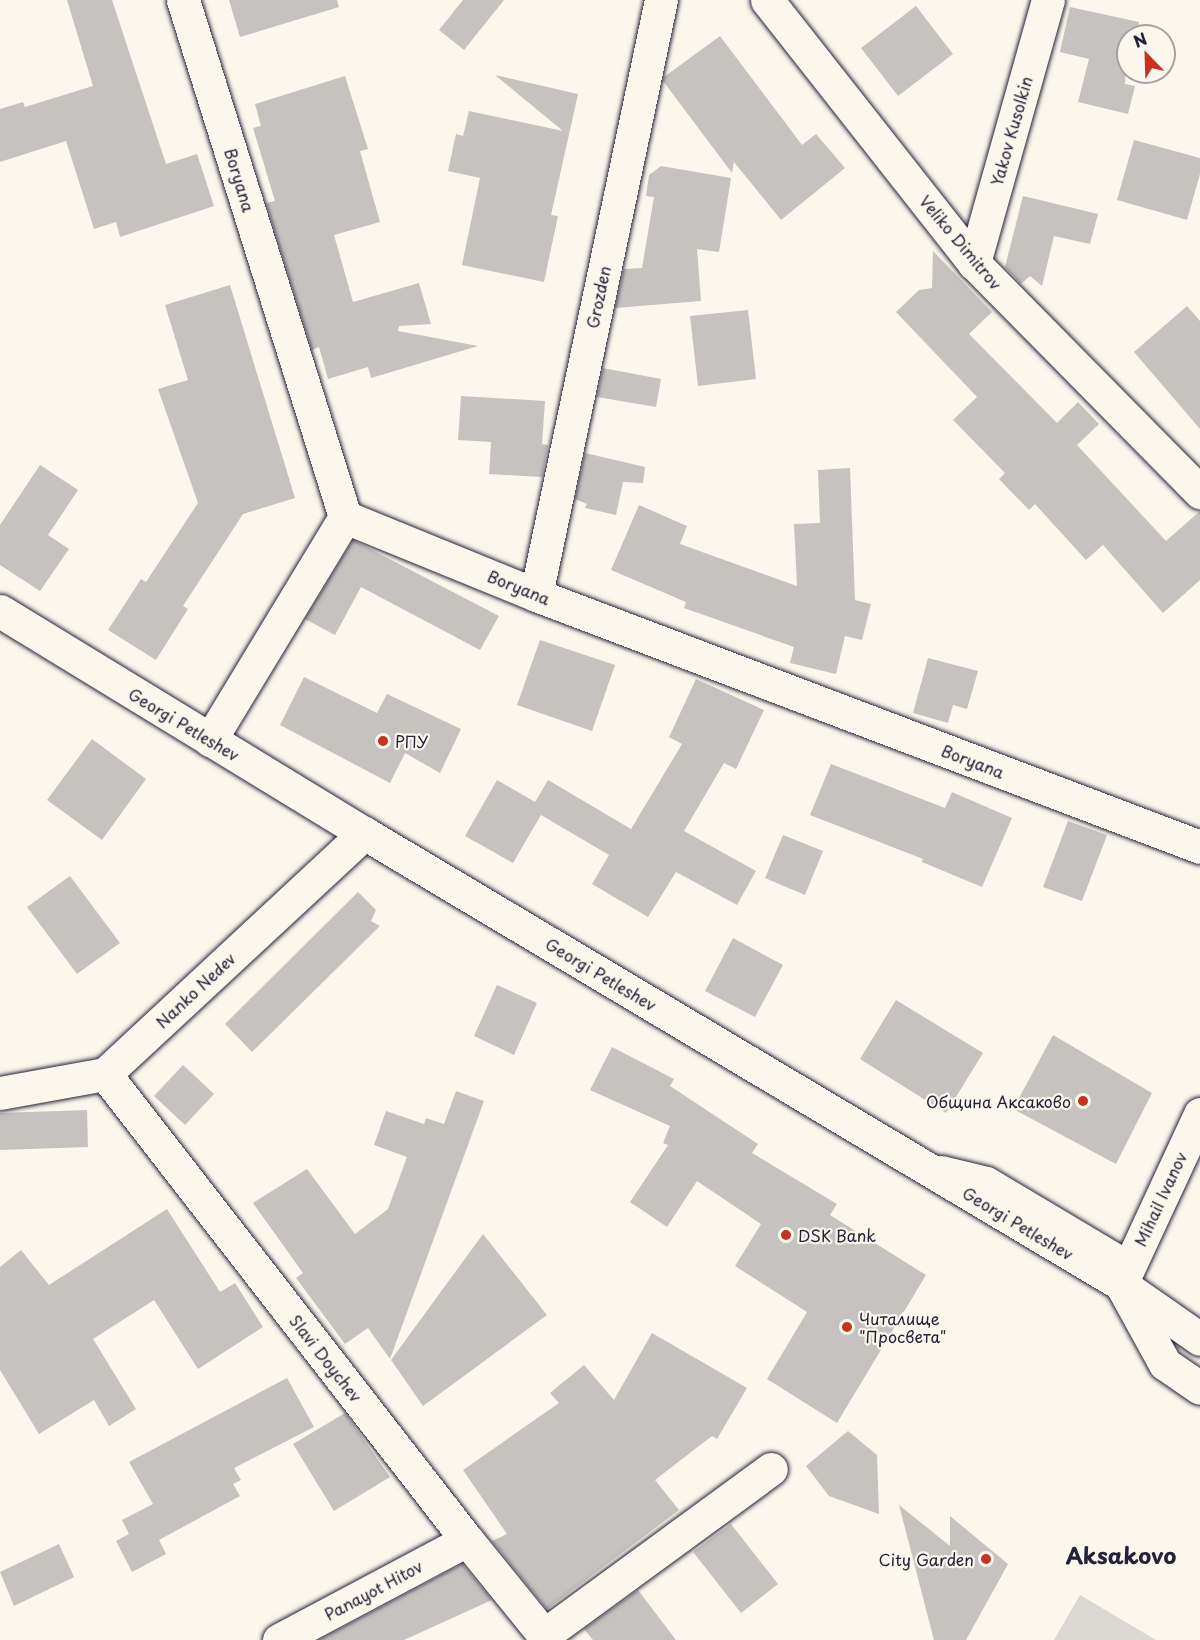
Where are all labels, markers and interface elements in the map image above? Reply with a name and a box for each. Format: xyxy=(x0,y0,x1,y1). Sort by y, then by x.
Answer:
north arrow xyxy=(1116,24,1176,84)
text: N xyxy=(1129,26,1150,53)
street label: Yakov Kusolkin xyxy=(986,74,1036,188)
street label: Boryana xyxy=(221,146,259,214)
street label: Veliko Dimitrov xyxy=(916,191,1006,293)
street label: Grozden xyxy=(582,264,614,330)
street label: Boryana xyxy=(485,566,553,608)
street label: Georgi Petleshev xyxy=(125,683,243,765)
place label: РПУ xyxy=(395,731,428,751)
marker: РПУ xyxy=(376,734,390,748)
street label: Boryana xyxy=(939,740,1007,782)
street label: Georgi Petleshev xyxy=(542,933,660,1015)
street label: Nanko Nedev xyxy=(151,948,239,1032)
place label: Община Аксаково xyxy=(924,1091,1071,1111)
marker: Община Аксаково xyxy=(1076,1094,1090,1108)
street label: Mihail Ivanov xyxy=(1130,1149,1190,1249)
street label: Georgi Petleshev xyxy=(959,1182,1077,1264)
place label: DSK Bank xyxy=(798,1225,877,1245)
marker: DSK Bank xyxy=(779,1228,793,1242)
place label: Читалище "Просвета" xyxy=(859,1308,946,1346)
street label: Slavi Doychev xyxy=(286,1310,366,1406)
marker: Читалище "Просвета" xyxy=(840,1320,854,1334)
district label: Aksakovo xyxy=(1066,1542,1176,1568)
place label: City Garden xyxy=(880,1549,974,1569)
marker: City Garden xyxy=(979,1552,993,1566)
street label: Panayot Hitov xyxy=(320,1556,426,1624)

